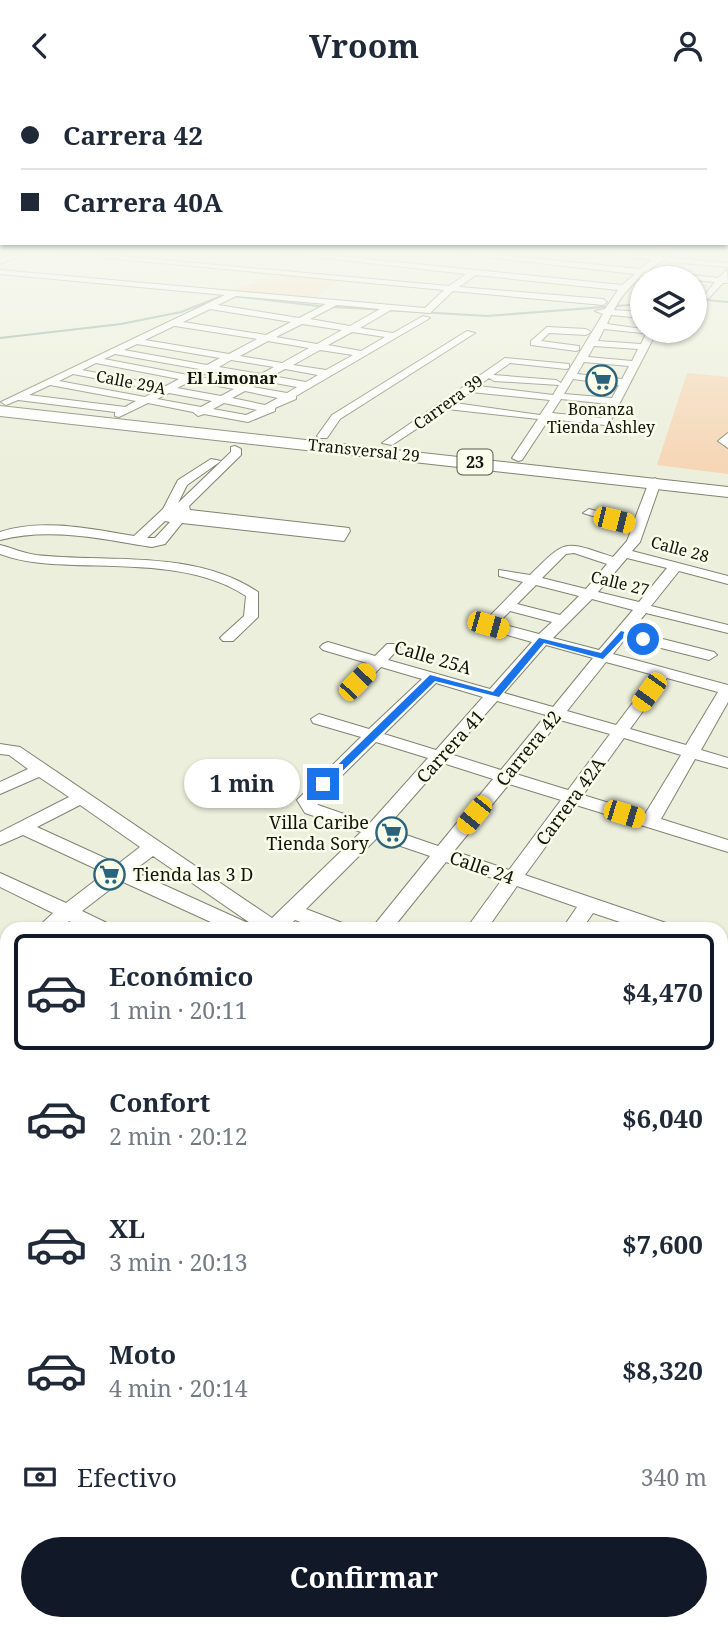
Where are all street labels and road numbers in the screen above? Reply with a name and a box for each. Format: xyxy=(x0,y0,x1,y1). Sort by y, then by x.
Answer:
street label: Calle 29A xyxy=(94,364,168,400)
street label: Carrera 39 xyxy=(409,369,487,435)
street label: Transversal 29 xyxy=(307,433,421,467)
road number: 23 xyxy=(458,449,492,475)
street label: Calle 28 xyxy=(648,531,712,567)
street label: Calle 27 xyxy=(589,565,652,601)
street label: Calle 25A xyxy=(391,635,475,680)
street label: Carrera 41 xyxy=(411,704,489,788)
street label: Carrera 42 xyxy=(490,705,566,791)
street label: Carrera 42A xyxy=(530,752,610,850)
street label: Calle 24 xyxy=(447,845,517,889)

